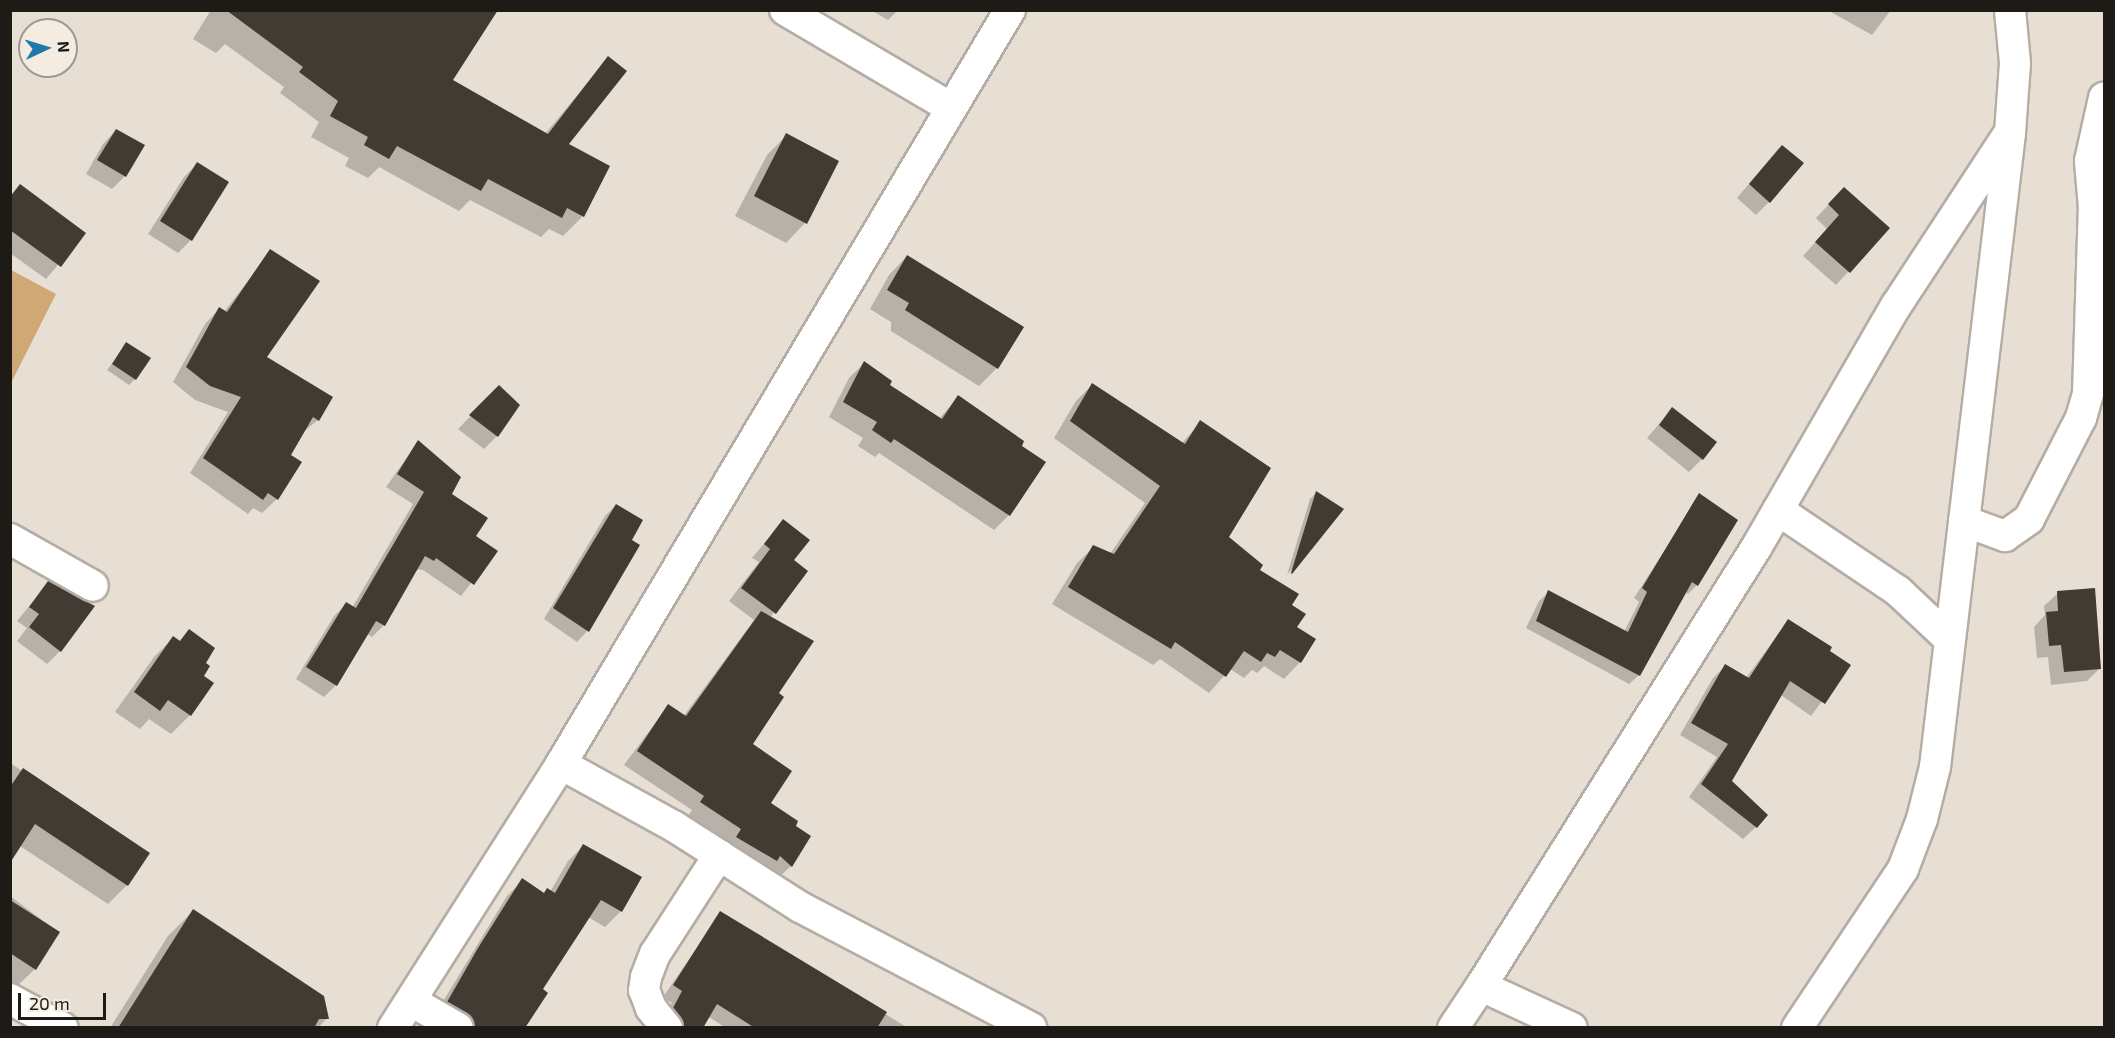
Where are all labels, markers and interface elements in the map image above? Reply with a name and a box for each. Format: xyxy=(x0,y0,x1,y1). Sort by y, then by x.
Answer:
north arrow xyxy=(18,18,78,78)
text: N xyxy=(55,40,74,53)
scale bar xyxy=(21,981,110,1019)
text: 20 m xyxy=(29,992,70,1014)

